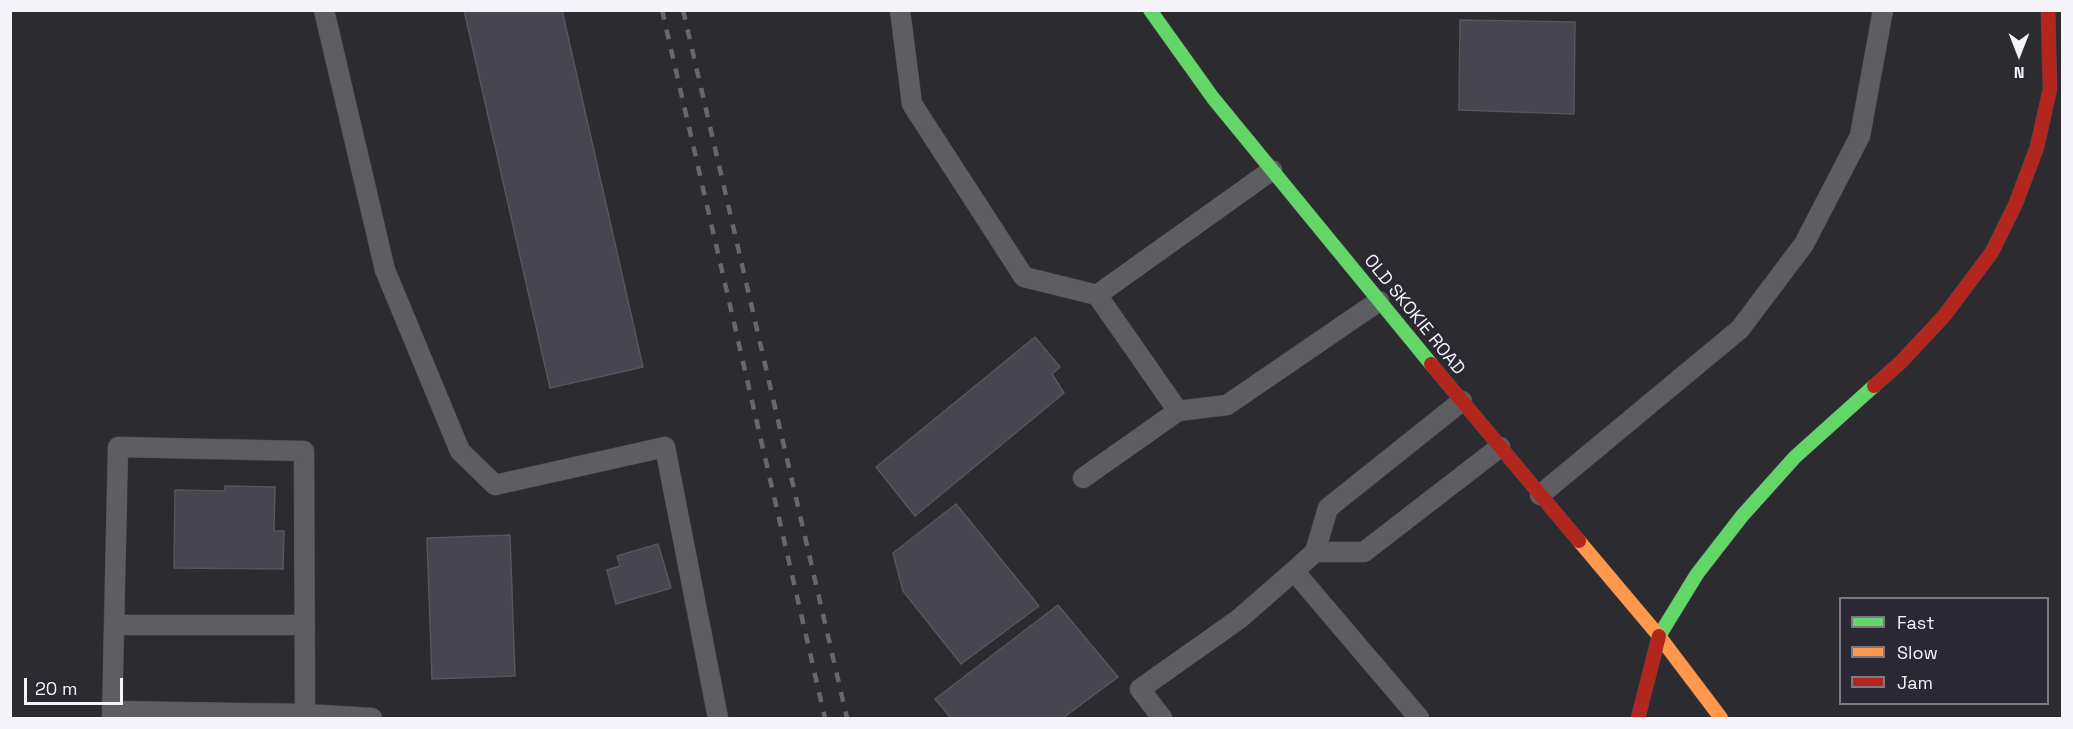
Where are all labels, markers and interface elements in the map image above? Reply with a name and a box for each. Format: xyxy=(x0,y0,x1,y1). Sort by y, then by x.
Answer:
north arrow xyxy=(1989,24,2049,84)
text: N xyxy=(2014,62,2024,83)
street label: OLD SKOKIE ROAD xyxy=(1359,250,1469,380)
legend xyxy=(1839,597,2049,705)
text: Fast xyxy=(1897,611,1934,634)
text: Slow xyxy=(1897,641,1938,664)
scale bar xyxy=(27,666,126,704)
text: Jam xyxy=(1897,671,1933,694)
text: 20 m xyxy=(35,677,78,700)

